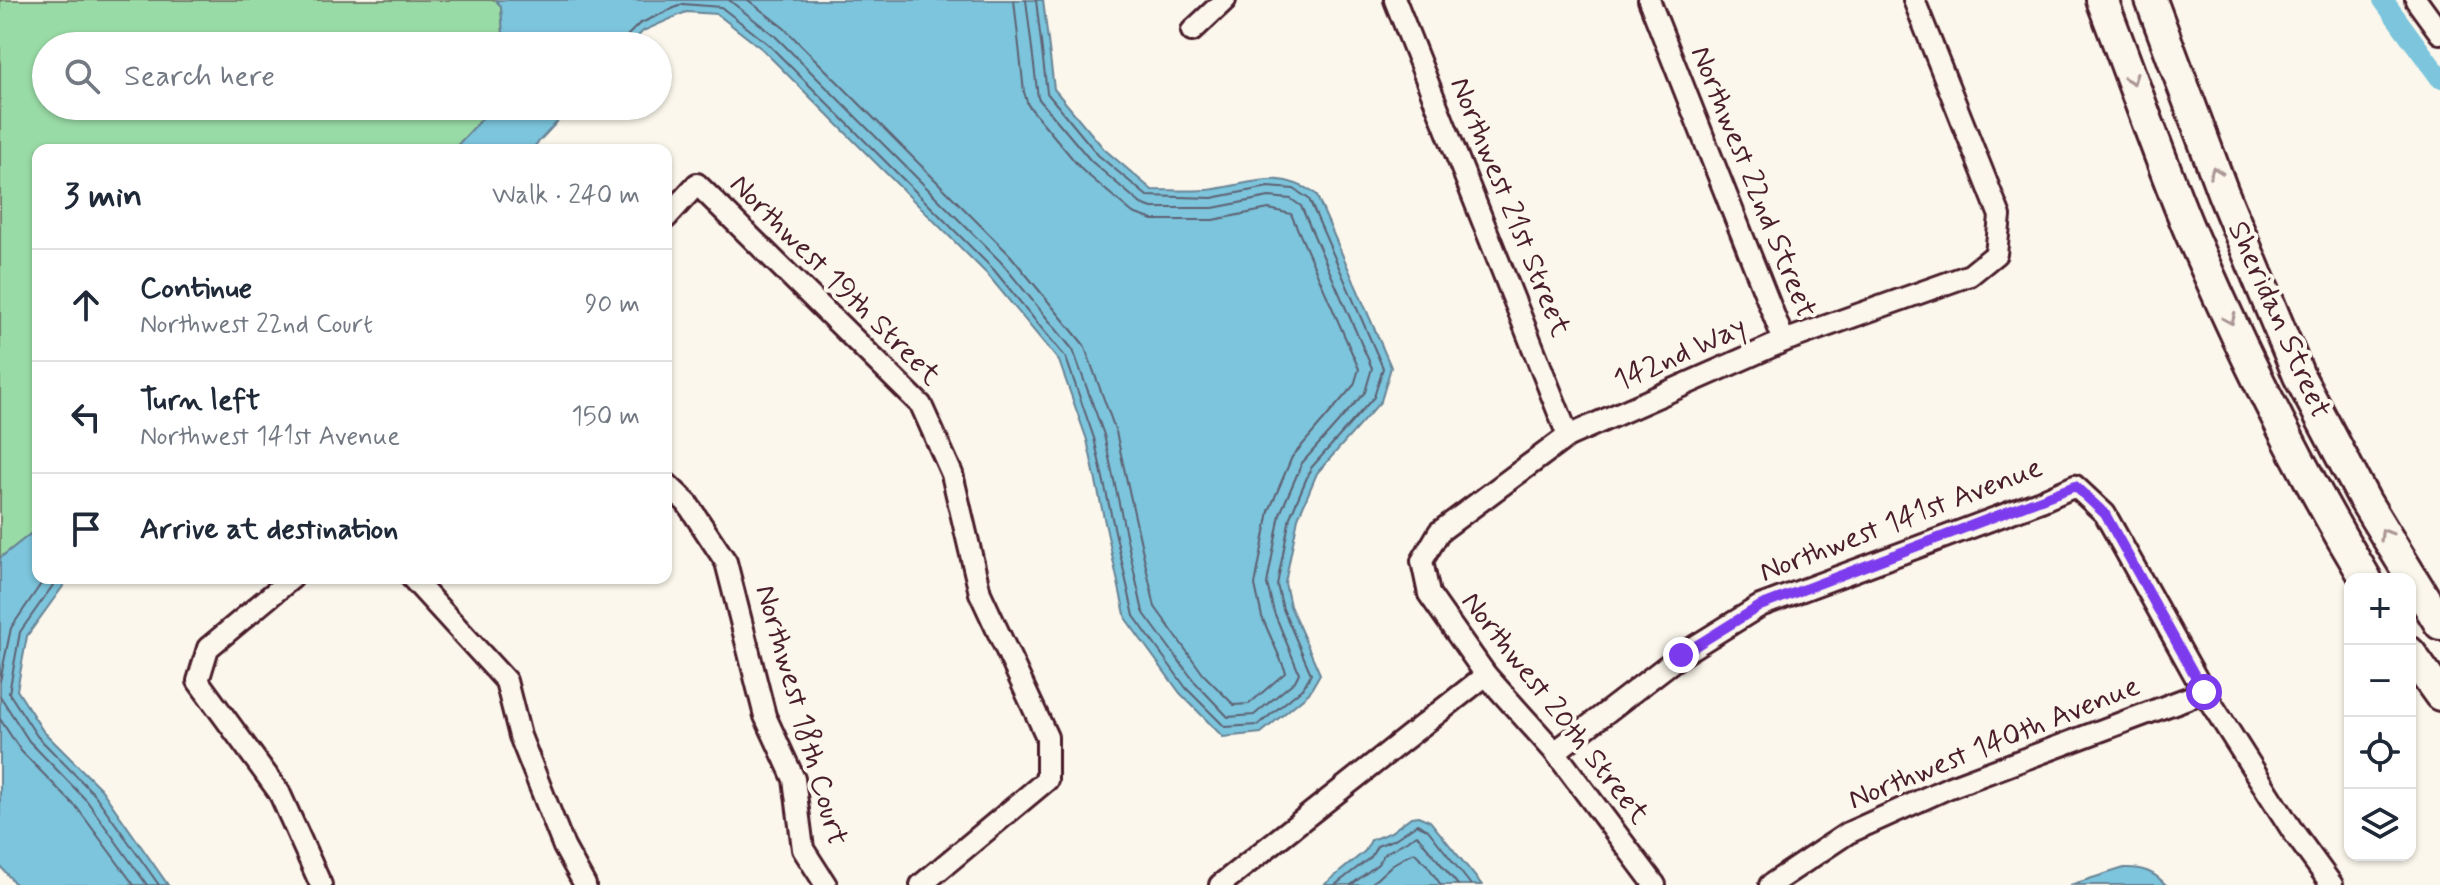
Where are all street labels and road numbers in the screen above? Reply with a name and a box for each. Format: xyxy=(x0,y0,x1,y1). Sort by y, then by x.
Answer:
street label: Northwest 22nd Street xyxy=(1681,40,1825,324)
street label: Northwest 21st Street xyxy=(1440,72,1580,343)
street label: Northwest 19th Street xyxy=(721,166,950,395)
street label: Sheridan Street xyxy=(2218,215,2340,425)
street label: 142nd Way xyxy=(1608,307,1752,401)
street label: Northwest 141st Avenue xyxy=(1754,448,2048,592)
street label: Northwest 18th Court xyxy=(745,580,857,850)
street label: Northwest 20th Street xyxy=(1452,584,1658,833)
street label: Northwest 140th Avenue xyxy=(1843,667,2145,819)

